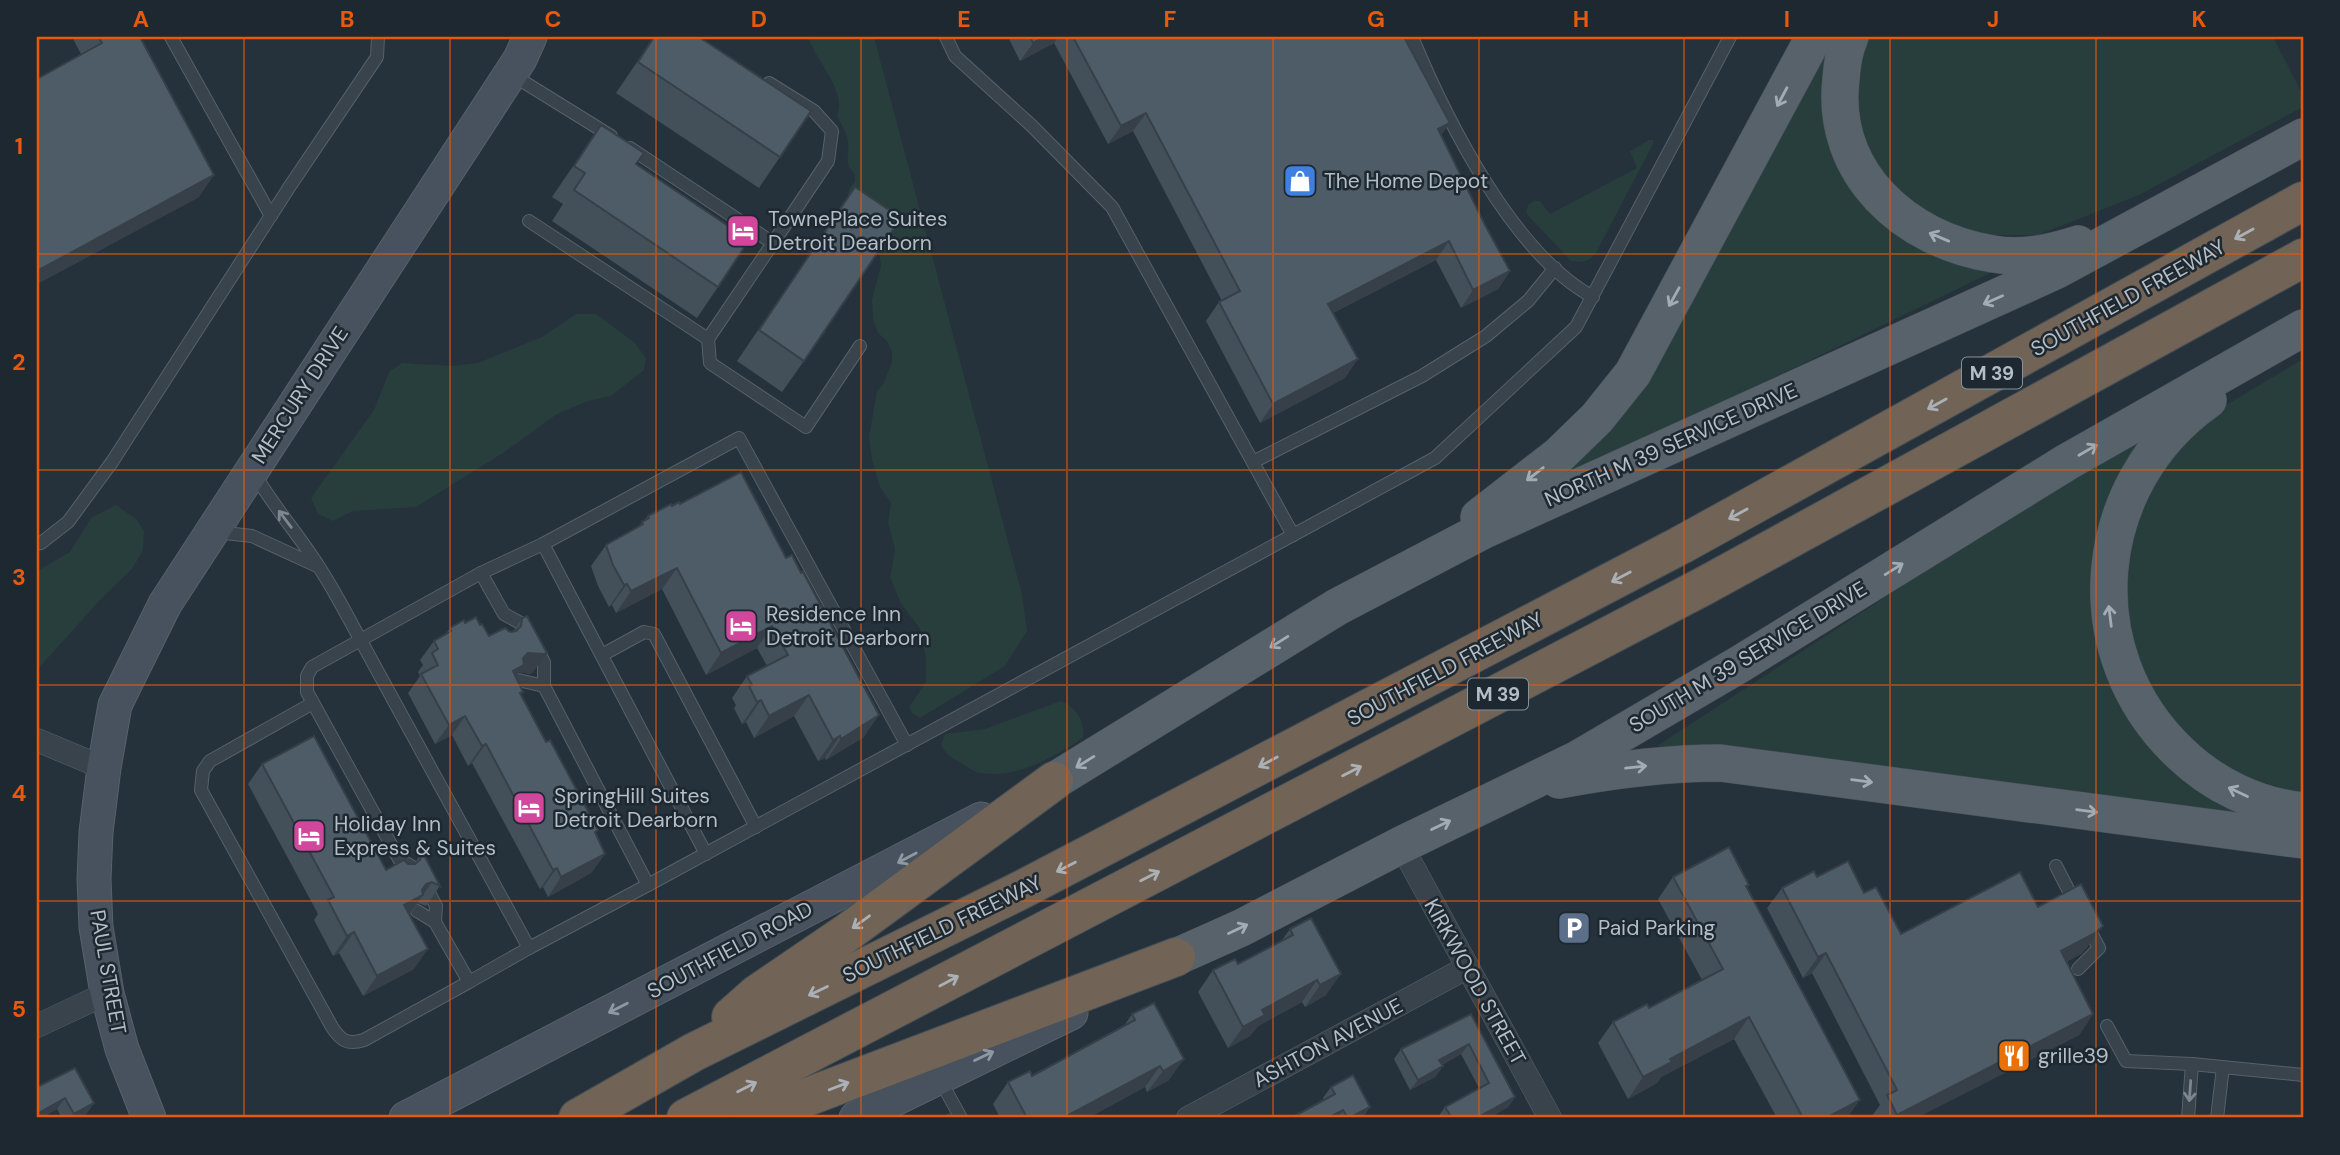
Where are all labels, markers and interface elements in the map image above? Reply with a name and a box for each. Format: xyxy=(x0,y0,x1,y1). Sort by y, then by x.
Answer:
text: A xyxy=(133,4,149,34)
text: B xyxy=(340,4,354,34)
text: C xyxy=(545,4,561,34)
text: D xyxy=(751,4,767,34)
text: E xyxy=(957,4,971,34)
text: F xyxy=(1164,4,1177,34)
text: G xyxy=(1367,4,1385,34)
text: H xyxy=(1573,4,1589,34)
text: I xyxy=(1784,4,1790,34)
text: J xyxy=(1987,4,1999,34)
text: K xyxy=(2191,4,2207,34)
one-way arrow xyxy=(1774,86,1788,107)
text: 1 xyxy=(15,131,23,161)
shop icon: The Home Depot xyxy=(1281,162,1319,200)
place label: The Home Depot xyxy=(1324,167,1488,195)
place label: TownePlace Suites Detroit Dearborn xyxy=(768,205,947,257)
hotel icon: TownePlace Suites Detroit Dearborn xyxy=(724,212,762,250)
one-way arrow xyxy=(2234,227,2254,241)
one-way arrow xyxy=(1928,230,1950,243)
street label: SOUTHFIELD FREEWAY xyxy=(2026,233,2230,363)
one-way arrow xyxy=(1667,287,1681,307)
one-way arrow xyxy=(1983,293,2004,307)
street label: MERCURY DRIVE xyxy=(245,321,355,469)
text: 2 xyxy=(12,347,26,377)
road number: M 39 xyxy=(1962,358,2022,388)
street label: NORTH M 39 SERVICE DRIVE xyxy=(1540,377,1802,513)
one-way arrow xyxy=(1928,397,1948,411)
one-way arrow xyxy=(2078,443,2098,457)
one-way arrow xyxy=(1526,466,1544,481)
one-way arrow xyxy=(1729,507,1749,521)
one-way arrow xyxy=(277,510,292,529)
one-way arrow xyxy=(1884,561,1904,575)
text: 3 xyxy=(12,562,26,592)
one-way arrow xyxy=(1611,571,1632,584)
street label: SOUTH M 39 SERVICE DRIVE xyxy=(1624,575,1872,739)
place label: Residence Inn Detroit Dearborn xyxy=(766,600,930,652)
street label: SOUTHFIELD FREEWAY xyxy=(1342,605,1548,733)
one-way arrow xyxy=(2104,605,2117,628)
hotel icon: Residence Inn Detroit Dearborn xyxy=(722,607,760,645)
one-way arrow xyxy=(1269,636,1289,650)
road number: M 39 xyxy=(1468,678,1528,709)
one-way arrow xyxy=(1076,754,1095,769)
one-way arrow xyxy=(1258,756,1279,770)
one-way arrow xyxy=(1624,760,1646,773)
one-way arrow xyxy=(1341,763,1362,777)
one-way arrow xyxy=(1850,774,1873,787)
text: 4 xyxy=(12,778,27,808)
place label: SpringHill Suites Detroit Dearborn xyxy=(554,782,718,834)
one-way arrow xyxy=(2228,785,2249,798)
hotel icon: SpringHill Suites Detroit Dearborn xyxy=(510,789,548,827)
one-way arrow xyxy=(2075,805,2098,818)
place label: Holiday Inn Express & Suites xyxy=(334,810,496,862)
hotel icon: Holiday Inn Express & Suites xyxy=(290,817,328,855)
one-way arrow xyxy=(1430,818,1451,832)
one-way arrow xyxy=(897,851,918,865)
one-way arrow xyxy=(1056,861,1077,875)
one-way arrow xyxy=(1139,868,1160,882)
street label: SOUTHFIELD FREEWAY xyxy=(838,869,1046,989)
street label: KIRKWOOD STREET xyxy=(1418,894,1532,1070)
street label: SOUTHFIELD ROAD xyxy=(642,895,818,1005)
street label: PAUL STREET xyxy=(83,908,133,1037)
parking icon: Paid Parking xyxy=(1555,909,1593,947)
place label: Paid Parking xyxy=(1598,914,1715,942)
one-way arrow xyxy=(852,915,871,930)
one-way arrow xyxy=(1227,922,1248,935)
one-way arrow xyxy=(938,974,958,988)
one-way arrow xyxy=(808,984,829,998)
street label: ASHTON AVENUE xyxy=(1248,992,1408,1094)
text: 5 xyxy=(12,994,26,1024)
one-way arrow xyxy=(608,1002,629,1015)
restaurant icon: grille39 xyxy=(1995,1037,2033,1075)
place label: grille39 xyxy=(2038,1042,2109,1070)
one-way arrow xyxy=(973,1048,994,1062)
one-way arrow xyxy=(736,1079,757,1093)
one-way arrow xyxy=(827,1079,849,1092)
one-way arrow xyxy=(2183,1079,2196,1102)

